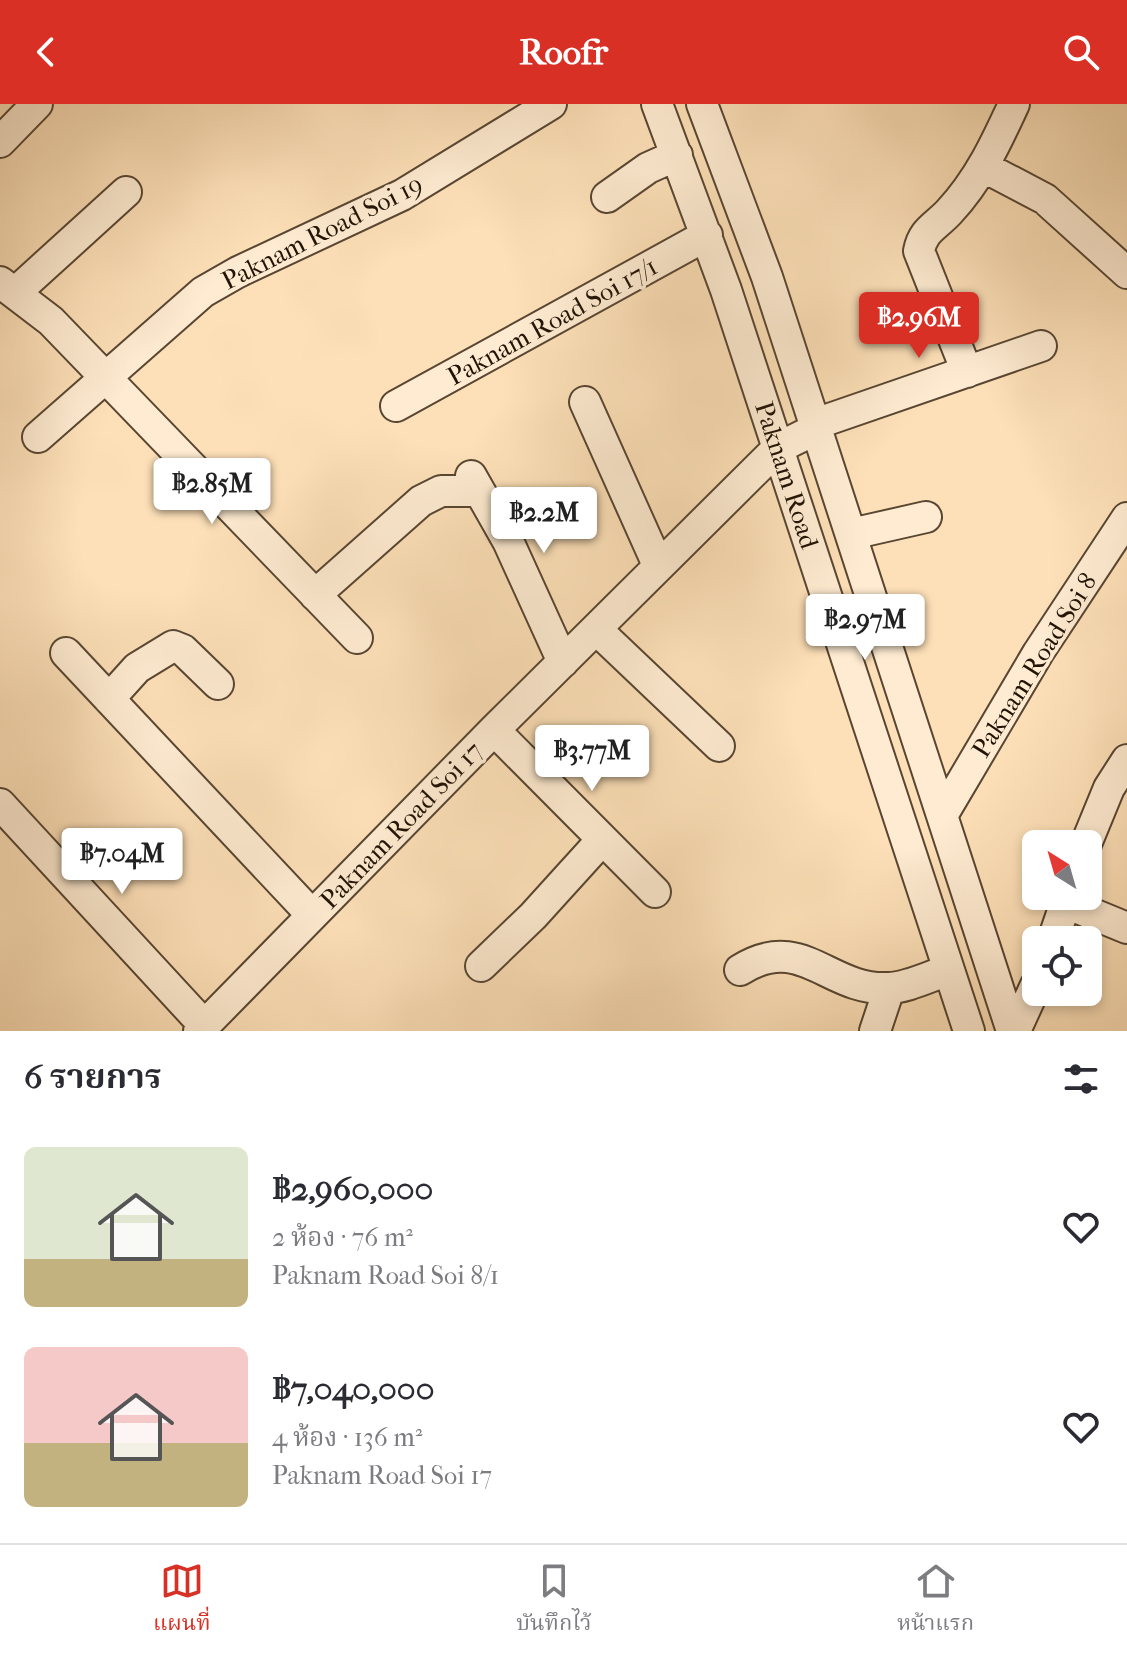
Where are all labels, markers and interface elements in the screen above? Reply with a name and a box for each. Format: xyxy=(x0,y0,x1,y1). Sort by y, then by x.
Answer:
icon: back xyxy=(24,30,68,74)
icon: search xyxy=(1059,30,1103,74)
text: Roofr xyxy=(519,31,608,73)
street label: Paknam Road Soi 19 xyxy=(217,168,428,296)
street label: Paknam Road Soi 17/1 xyxy=(442,251,663,392)
pin: ฿2.96M xyxy=(854,292,984,360)
text: ฿2.96M xyxy=(877,302,961,333)
street label: Paknam Road xyxy=(748,398,825,554)
pin: ฿2.85M xyxy=(147,458,277,526)
text: ฿2.85M xyxy=(172,468,253,499)
pin: ฿2.2M xyxy=(488,487,600,555)
text: ฿2.2M xyxy=(509,497,579,528)
street label: Paknam Road Soi 8 xyxy=(965,567,1104,763)
pin: ฿2.97M xyxy=(800,594,930,662)
text: ฿2.97M xyxy=(824,604,906,635)
pin: ฿3.77M xyxy=(527,725,657,793)
street label: Paknam Road Soi 17 xyxy=(314,735,489,915)
text: ฿3.77M xyxy=(553,735,631,766)
pin: ฿7.04M xyxy=(57,828,187,896)
north arrow xyxy=(1022,830,1102,910)
map controls xyxy=(1022,830,1102,1006)
text: ฿7.04M xyxy=(80,838,164,869)
button: locate xyxy=(1022,926,1102,1006)
text: 6 รายการ xyxy=(24,1057,162,1097)
icon: filters xyxy=(1059,1057,1103,1101)
text: ฿2,960,000 xyxy=(272,1169,433,1209)
icon: home xyxy=(88,1179,184,1275)
icon: heart xyxy=(1059,1205,1103,1249)
text: 2 ห้อง · 76 m² xyxy=(272,1222,413,1253)
text: Paknam Road Soi 8/1 xyxy=(272,1260,499,1291)
text: ฿7,040,000 xyxy=(272,1369,434,1409)
icon: home xyxy=(88,1379,184,1475)
icon: heart xyxy=(1059,1405,1103,1449)
text: 4 ห้อง · 136 m² xyxy=(272,1422,422,1453)
text: Paknam Road Soi 17 xyxy=(272,1460,492,1491)
tab: แผนที่ xyxy=(153,1559,211,1642)
tab: บันทึกไว้ xyxy=(516,1559,591,1642)
tab: หน้าแรก xyxy=(897,1559,974,1642)

